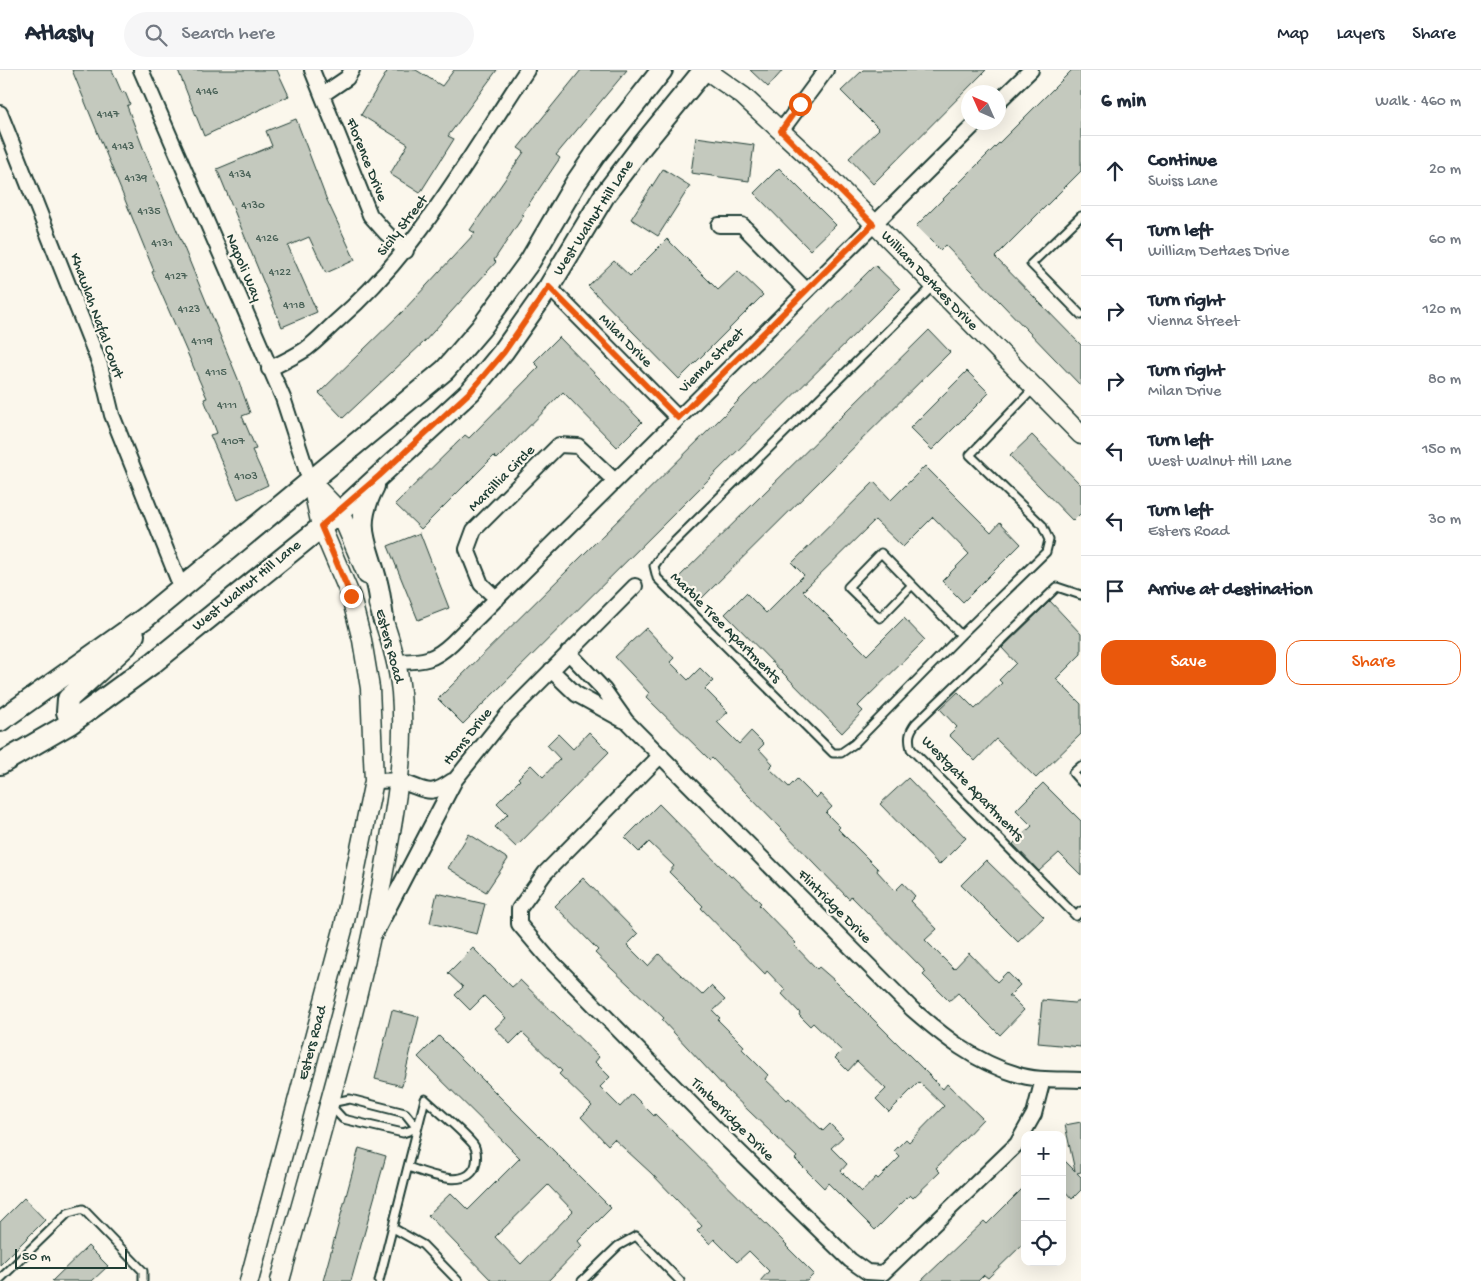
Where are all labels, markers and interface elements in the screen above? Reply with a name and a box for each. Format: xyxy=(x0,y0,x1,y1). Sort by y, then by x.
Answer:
search box xyxy=(124,12,474,57)
text: Atlasly xyxy=(25,20,94,49)
icon: search xyxy=(142,21,170,49)
text: Search here xyxy=(182,23,275,46)
text: Map xyxy=(1277,24,1309,45)
text: Layers xyxy=(1337,24,1384,45)
text: Share xyxy=(1412,24,1456,45)
house number: 4146 xyxy=(196,85,219,99)
north arrow xyxy=(961,85,1006,130)
text: 6 min xyxy=(1101,90,1146,115)
route start xyxy=(789,93,812,116)
text: Walk · 460 m xyxy=(1375,93,1461,112)
house number: 4147 xyxy=(97,108,120,122)
street label: Florence Drive xyxy=(341,115,391,204)
house number: 4143 xyxy=(112,140,134,154)
text: Continue xyxy=(1148,150,1217,173)
street label: West Walnut Hill Lane xyxy=(550,156,638,279)
icon: ahead xyxy=(1101,157,1129,185)
text: 20 m xyxy=(1429,161,1461,180)
house number: 4134 xyxy=(229,168,252,182)
house number: 4139 xyxy=(125,172,147,186)
text: Swiss Lane xyxy=(1148,173,1217,192)
street label: Sicily Street xyxy=(373,190,434,260)
house number: 4130 xyxy=(241,199,265,213)
house number: 4135 xyxy=(137,205,161,219)
text: Turn left xyxy=(1148,220,1212,243)
street label: William DeHaes Drive xyxy=(877,227,982,335)
icon: left xyxy=(1101,227,1129,255)
street label: Napoli Way xyxy=(221,231,266,305)
text: 60 m xyxy=(1429,231,1461,250)
house number: 4126 xyxy=(256,232,279,246)
house number: 4131 xyxy=(151,237,173,251)
text: William DeHaes Drive xyxy=(1148,243,1289,262)
street label: Khawlah Nafal Court xyxy=(65,251,128,383)
house number: 4122 xyxy=(269,266,291,280)
house number: 4127 xyxy=(165,270,188,284)
text: Turn right xyxy=(1148,290,1224,313)
icon: right xyxy=(1101,297,1129,325)
house number: 4118 xyxy=(283,299,305,313)
text: 120 m xyxy=(1422,301,1461,320)
house number: 4123 xyxy=(178,303,200,317)
street label: Milan Drive xyxy=(594,310,656,372)
text: Vienna Street xyxy=(1148,313,1239,332)
street label: Vienna Street xyxy=(675,323,750,398)
house number: 4119 xyxy=(191,335,213,349)
text: Turn right xyxy=(1148,360,1224,383)
house number: 4115 xyxy=(205,366,227,380)
icon: right xyxy=(1101,367,1129,395)
text: 80 m xyxy=(1428,371,1461,390)
text: Milan Drive xyxy=(1148,383,1221,402)
house number: 4111 xyxy=(217,399,237,413)
text: Turn left xyxy=(1148,430,1212,453)
house number: 4107 xyxy=(221,435,246,449)
icon: left xyxy=(1101,437,1129,465)
text: 150 m xyxy=(1422,441,1461,460)
street label: Marcillia Circle xyxy=(465,442,539,516)
text: West Walnut Hill Lane xyxy=(1148,453,1292,472)
house number: 4103 xyxy=(234,470,258,484)
text: Turn left xyxy=(1148,500,1212,523)
icon: left xyxy=(1101,507,1129,535)
text: 30 m xyxy=(1428,511,1461,530)
text: Esters Road xyxy=(1148,523,1229,542)
street label: West Walnut Hill Lane xyxy=(189,536,305,635)
street label: Marble Tree Apartments xyxy=(666,569,785,688)
icon: arrive xyxy=(1101,577,1129,605)
text: Arrive at destination xyxy=(1148,579,1312,602)
route end xyxy=(340,585,363,608)
street label: Esters Road xyxy=(370,607,408,686)
button: Save xyxy=(1101,640,1276,685)
button: Share xyxy=(1286,640,1461,685)
street label: Homs Drive xyxy=(439,704,497,769)
street label: Westgate Apartments xyxy=(917,733,1027,846)
street label: Flintridge Drive xyxy=(793,866,875,948)
street label: Esters Road xyxy=(294,1003,332,1082)
street label: Timberridge Drive xyxy=(686,1074,778,1166)
map controls xyxy=(1021,1131,1066,1266)
button: + xyxy=(1021,1131,1066,1176)
button: − xyxy=(1021,1176,1066,1221)
button: locate xyxy=(1021,1221,1066,1266)
scale bar xyxy=(15,1246,128,1269)
text: 50 m xyxy=(22,1249,51,1266)

